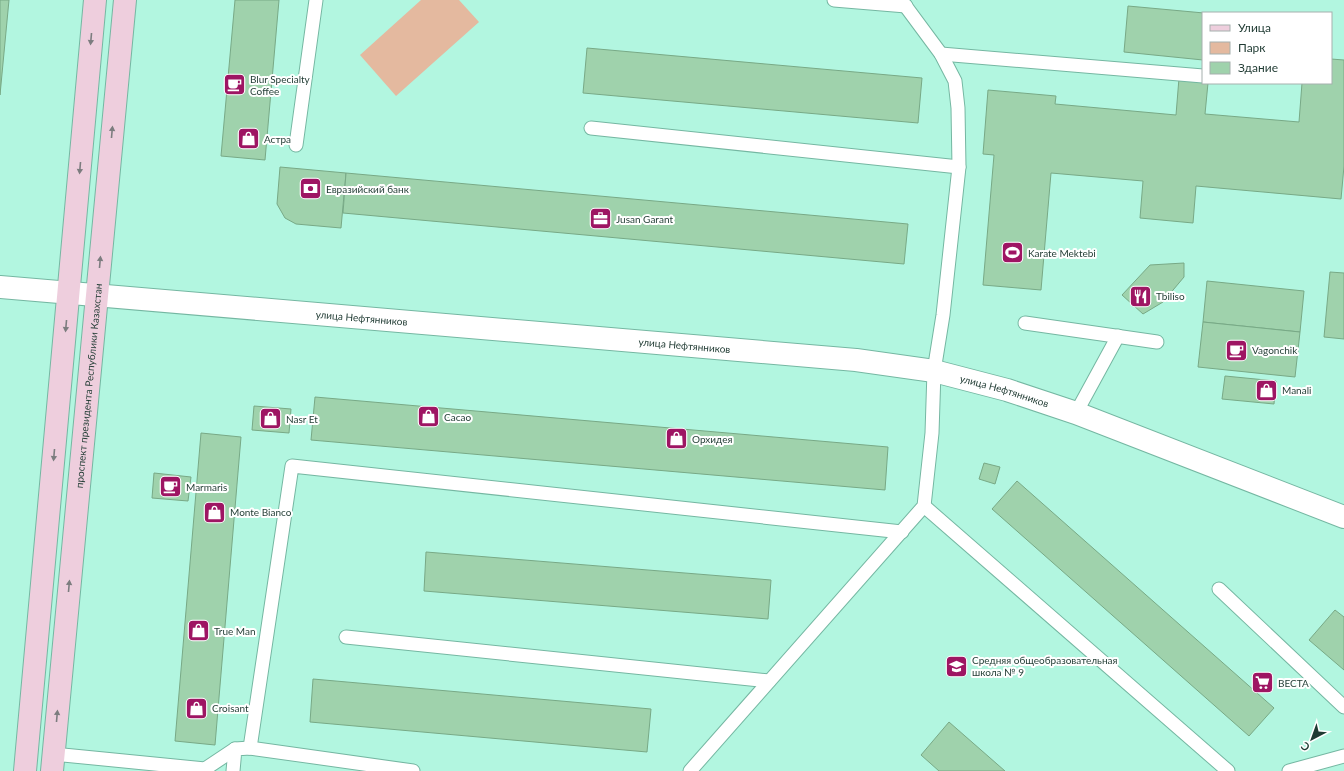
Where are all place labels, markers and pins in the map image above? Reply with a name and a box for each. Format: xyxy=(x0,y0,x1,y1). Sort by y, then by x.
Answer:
cafe icon: Blur Specialty Coffee xyxy=(222,72,248,98)
place label: Blur Specialty Coffee xyxy=(250,73,311,97)
shop icon: Астра xyxy=(235,126,261,152)
place label: Астра xyxy=(264,133,291,145)
bank icon: Евразийский банк xyxy=(298,176,324,202)
place label: Евразийский банк xyxy=(326,183,410,195)
office icon: Jusan Garant xyxy=(587,206,613,232)
place label: Jusan Garant xyxy=(616,213,673,225)
sports icon: Karate Mektebi xyxy=(1000,240,1026,266)
place label: Karate Mektebi xyxy=(1028,247,1096,259)
restaurant icon: Tbiliso xyxy=(1128,283,1154,309)
place label: Tbiliso xyxy=(1156,290,1185,302)
cafe icon: Vagonchik xyxy=(1224,337,1250,363)
place label: Vagonchik xyxy=(1252,344,1298,356)
shop icon: Manali xyxy=(1254,377,1280,403)
place label: Manali xyxy=(1282,384,1311,396)
shop icon: Cacao xyxy=(416,404,442,430)
shop icon: Nasr Et xyxy=(258,406,284,432)
place label: Cacao xyxy=(444,411,471,423)
place label: Nasr Et xyxy=(286,413,318,425)
shop icon: Орхидея xyxy=(663,426,689,452)
place label: Орхидея xyxy=(692,433,732,445)
cafe icon: Marmaris xyxy=(158,474,184,500)
place label: Marmaris xyxy=(186,481,227,493)
shop icon: Monte Bianco xyxy=(201,499,227,525)
place label: Monte Bianco xyxy=(230,506,292,518)
shop icon: True Man xyxy=(185,618,211,644)
place label: True Man xyxy=(214,625,256,637)
school or university icon: Средняя общеобразовательная школа № 9 xyxy=(943,653,969,679)
place label: Средняя общеобразовательная школа № 9 xyxy=(972,654,1118,678)
supermarket icon: ВЕСТА xyxy=(1250,670,1276,696)
place label: ВЕСТА xyxy=(1278,677,1309,689)
shop icon: Croisant xyxy=(183,695,209,721)
place label: Croisant xyxy=(212,702,249,714)

